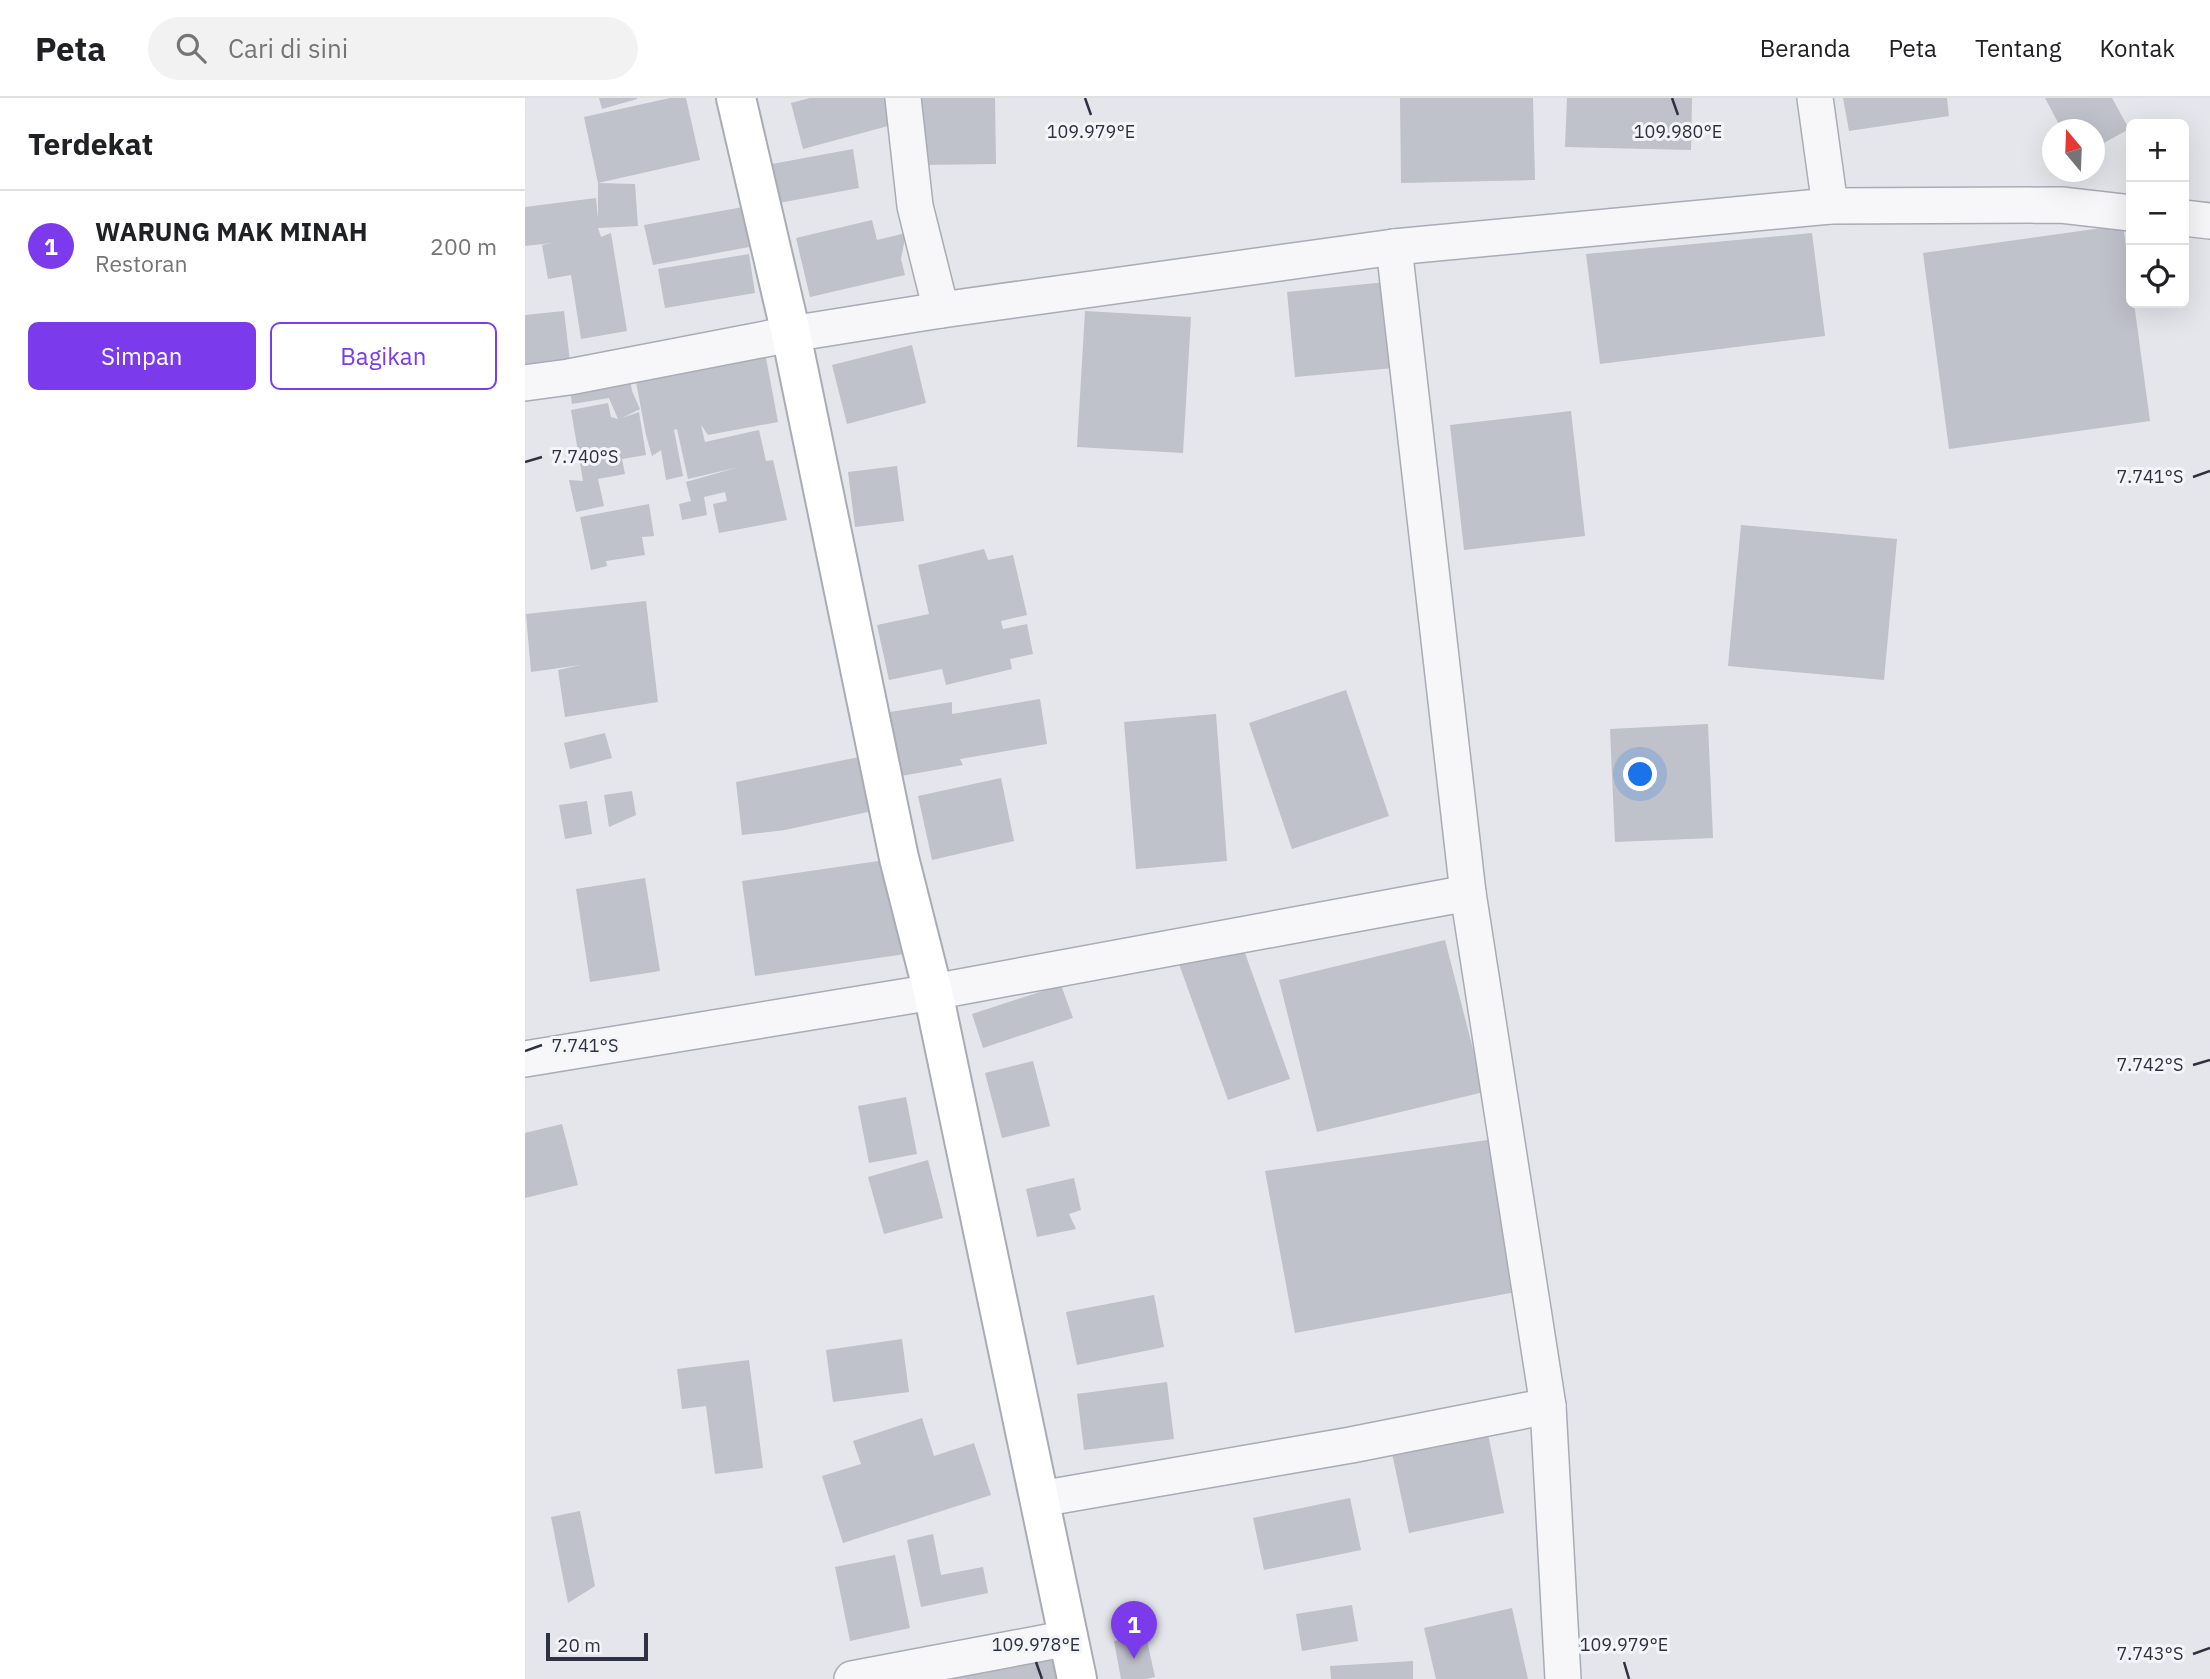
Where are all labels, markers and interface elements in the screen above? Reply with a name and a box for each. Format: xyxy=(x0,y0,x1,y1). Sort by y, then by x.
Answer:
search box xyxy=(148,17,638,80)
text: Peta xyxy=(35,27,106,70)
icon: search xyxy=(172,29,210,67)
text: Cari di sini xyxy=(228,31,348,65)
text: Beranda xyxy=(1760,32,1850,64)
text: Peta xyxy=(1888,32,1937,64)
text: Tentang xyxy=(1975,32,2061,64)
text: Kontak xyxy=(2099,32,2175,64)
north arrow xyxy=(2042,119,2105,182)
map controls xyxy=(2126,119,2189,308)
button: + xyxy=(2126,119,2189,182)
text: 109.979°E xyxy=(1047,120,1135,143)
text: 109.980°E xyxy=(1634,120,1722,143)
text: Terdekat xyxy=(28,124,153,163)
button: − xyxy=(2126,182,2189,245)
text: WARUNG MAK MINAH xyxy=(95,214,368,248)
text: 1 xyxy=(44,231,58,261)
text: 200 m xyxy=(430,231,497,261)
button: locate xyxy=(2126,245,2189,308)
text: Restoran xyxy=(95,248,188,278)
button: Simpan xyxy=(28,322,256,390)
button: Bagikan xyxy=(270,322,497,390)
text: 7.740°S xyxy=(552,445,618,468)
text: 7.741°S xyxy=(2117,465,2183,488)
your location xyxy=(1623,757,1657,791)
text: 7.741°S xyxy=(552,1034,618,1057)
text: 7.742°S xyxy=(2117,1053,2183,1076)
pin: 1 xyxy=(1111,1601,1157,1659)
scale bar xyxy=(546,1630,647,1662)
text: 20 m xyxy=(557,1633,601,1657)
text: 109.978°E xyxy=(992,1633,1080,1656)
text: 109.979°E xyxy=(1580,1633,1668,1656)
text: 7.743°S xyxy=(2117,1642,2183,1665)

